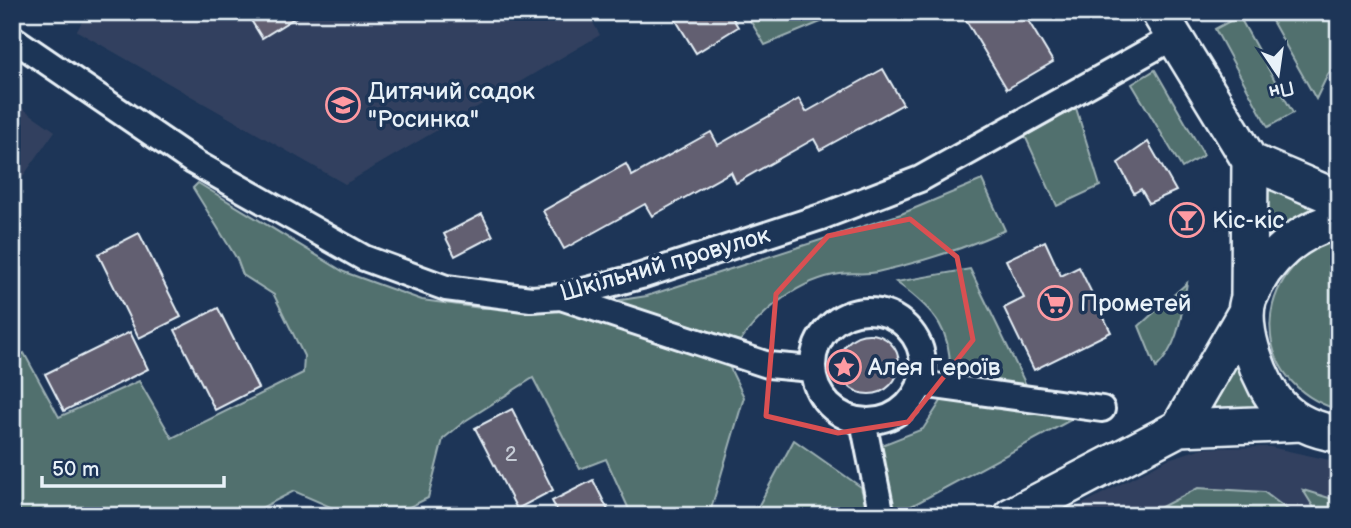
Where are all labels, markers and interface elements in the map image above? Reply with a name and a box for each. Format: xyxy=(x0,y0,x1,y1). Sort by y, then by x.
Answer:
north arrow xyxy=(1242,38,1312,108)
text: Пн xyxy=(1267,75,1296,103)
place label: Дитячий садок "Росинка" xyxy=(368,77,535,134)
school or university icon: Дитячий садок "Росинка" xyxy=(324,86,362,124)
bar icon: Кіс-кіс xyxy=(1168,201,1206,239)
place label: Кіс-кіс xyxy=(1212,206,1285,235)
street label: Шкільний провулок xyxy=(557,220,774,308)
supermarket icon: Прометей xyxy=(1036,284,1074,322)
place label: Прометей xyxy=(1080,289,1191,318)
place icon: Алея Героїв xyxy=(825,348,863,386)
place label: Алея Героїв xyxy=(867,353,1001,382)
house number: 2 xyxy=(505,442,518,467)
scale bar xyxy=(42,444,224,488)
text: 50 m xyxy=(52,457,99,482)

